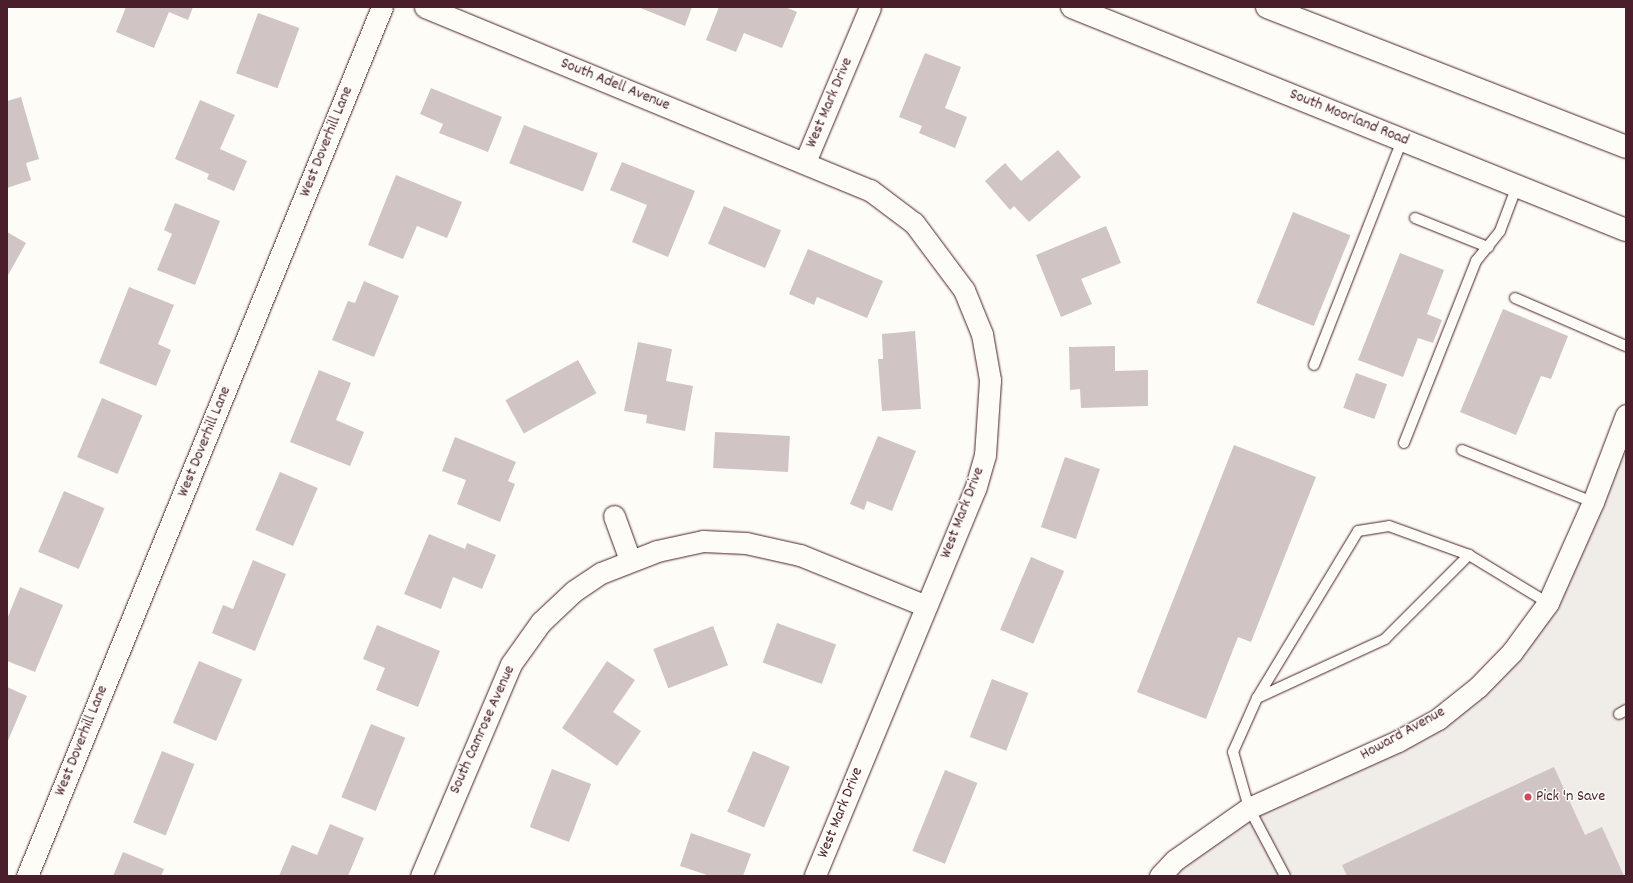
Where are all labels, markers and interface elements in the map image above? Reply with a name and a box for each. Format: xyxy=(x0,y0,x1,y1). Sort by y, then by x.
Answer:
street label: South Adell Avenue xyxy=(557,54,673,116)
street label: West Mark Drive xyxy=(802,55,858,151)
street label: West Doverhill Lane xyxy=(296,84,358,200)
street label: South Moorland Road xyxy=(1286,85,1412,151)
street label: West Doverhill Lane xyxy=(174,384,236,500)
street label: West Mark Drive xyxy=(937,465,989,561)
street label: South Camrose Avenue xyxy=(446,663,520,797)
street label: West Doverhill Lane xyxy=(51,683,113,799)
street label: Howard Avenue xyxy=(1357,703,1449,765)
street label: West Mark Drive xyxy=(814,765,868,861)
place label: Pick 'n Save xyxy=(1536,787,1605,807)
marker: Pick 'n Save xyxy=(1523,792,1533,802)

